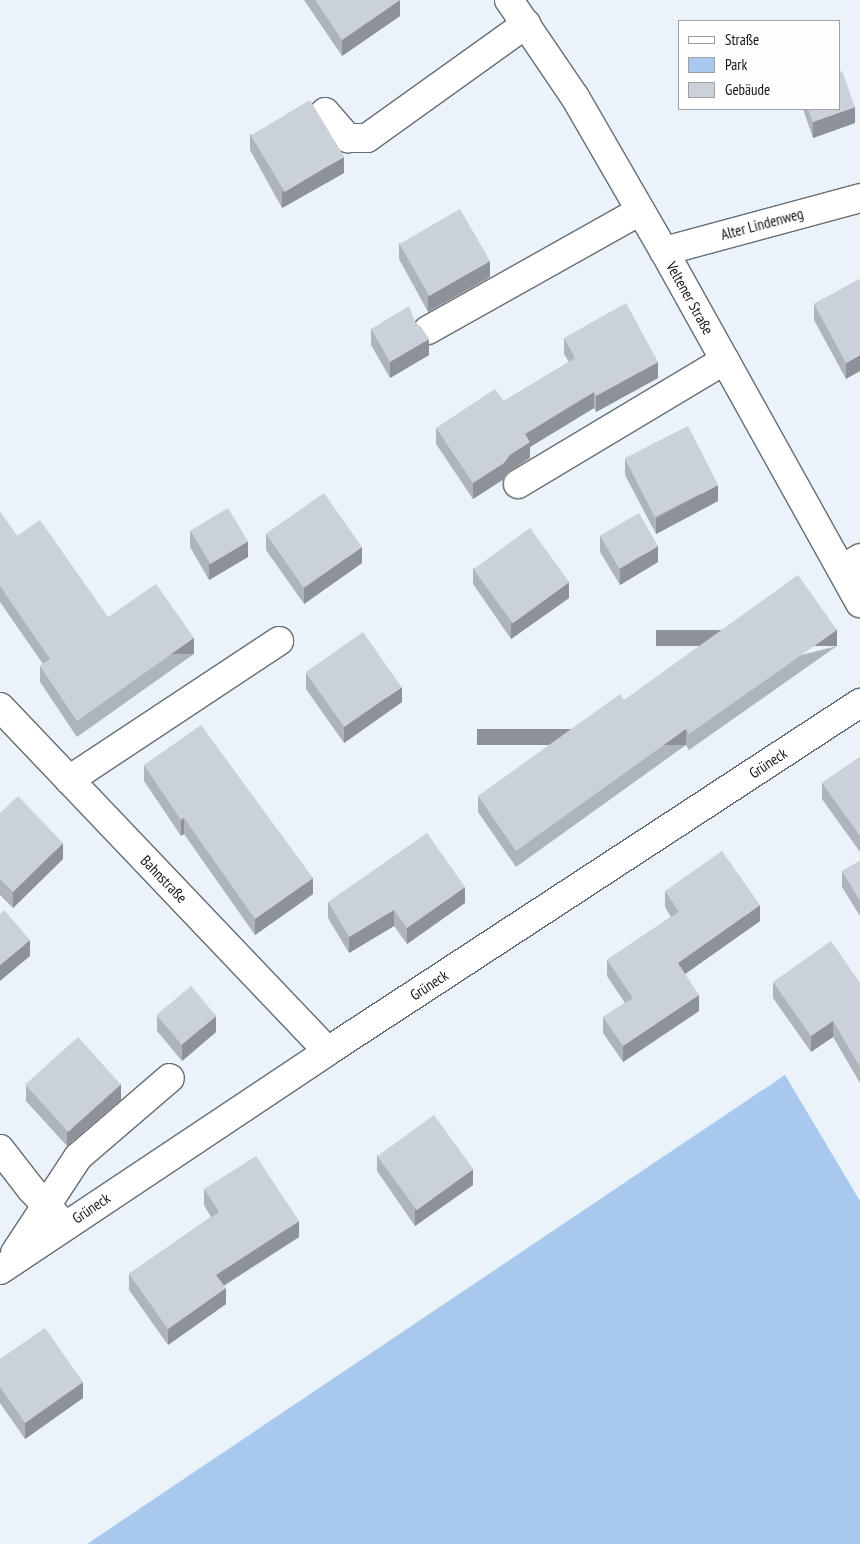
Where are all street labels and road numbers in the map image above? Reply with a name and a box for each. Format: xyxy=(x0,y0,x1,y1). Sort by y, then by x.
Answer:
street label: Alter Lindenweg xyxy=(719,204,805,244)
street label: Veltener Straße xyxy=(663,259,717,337)
street label: Grüneck xyxy=(746,744,790,782)
street label: Bahnstraße xyxy=(137,852,191,906)
street label: Grüneck xyxy=(407,966,451,1004)
street label: Grüneck xyxy=(69,1189,113,1227)

